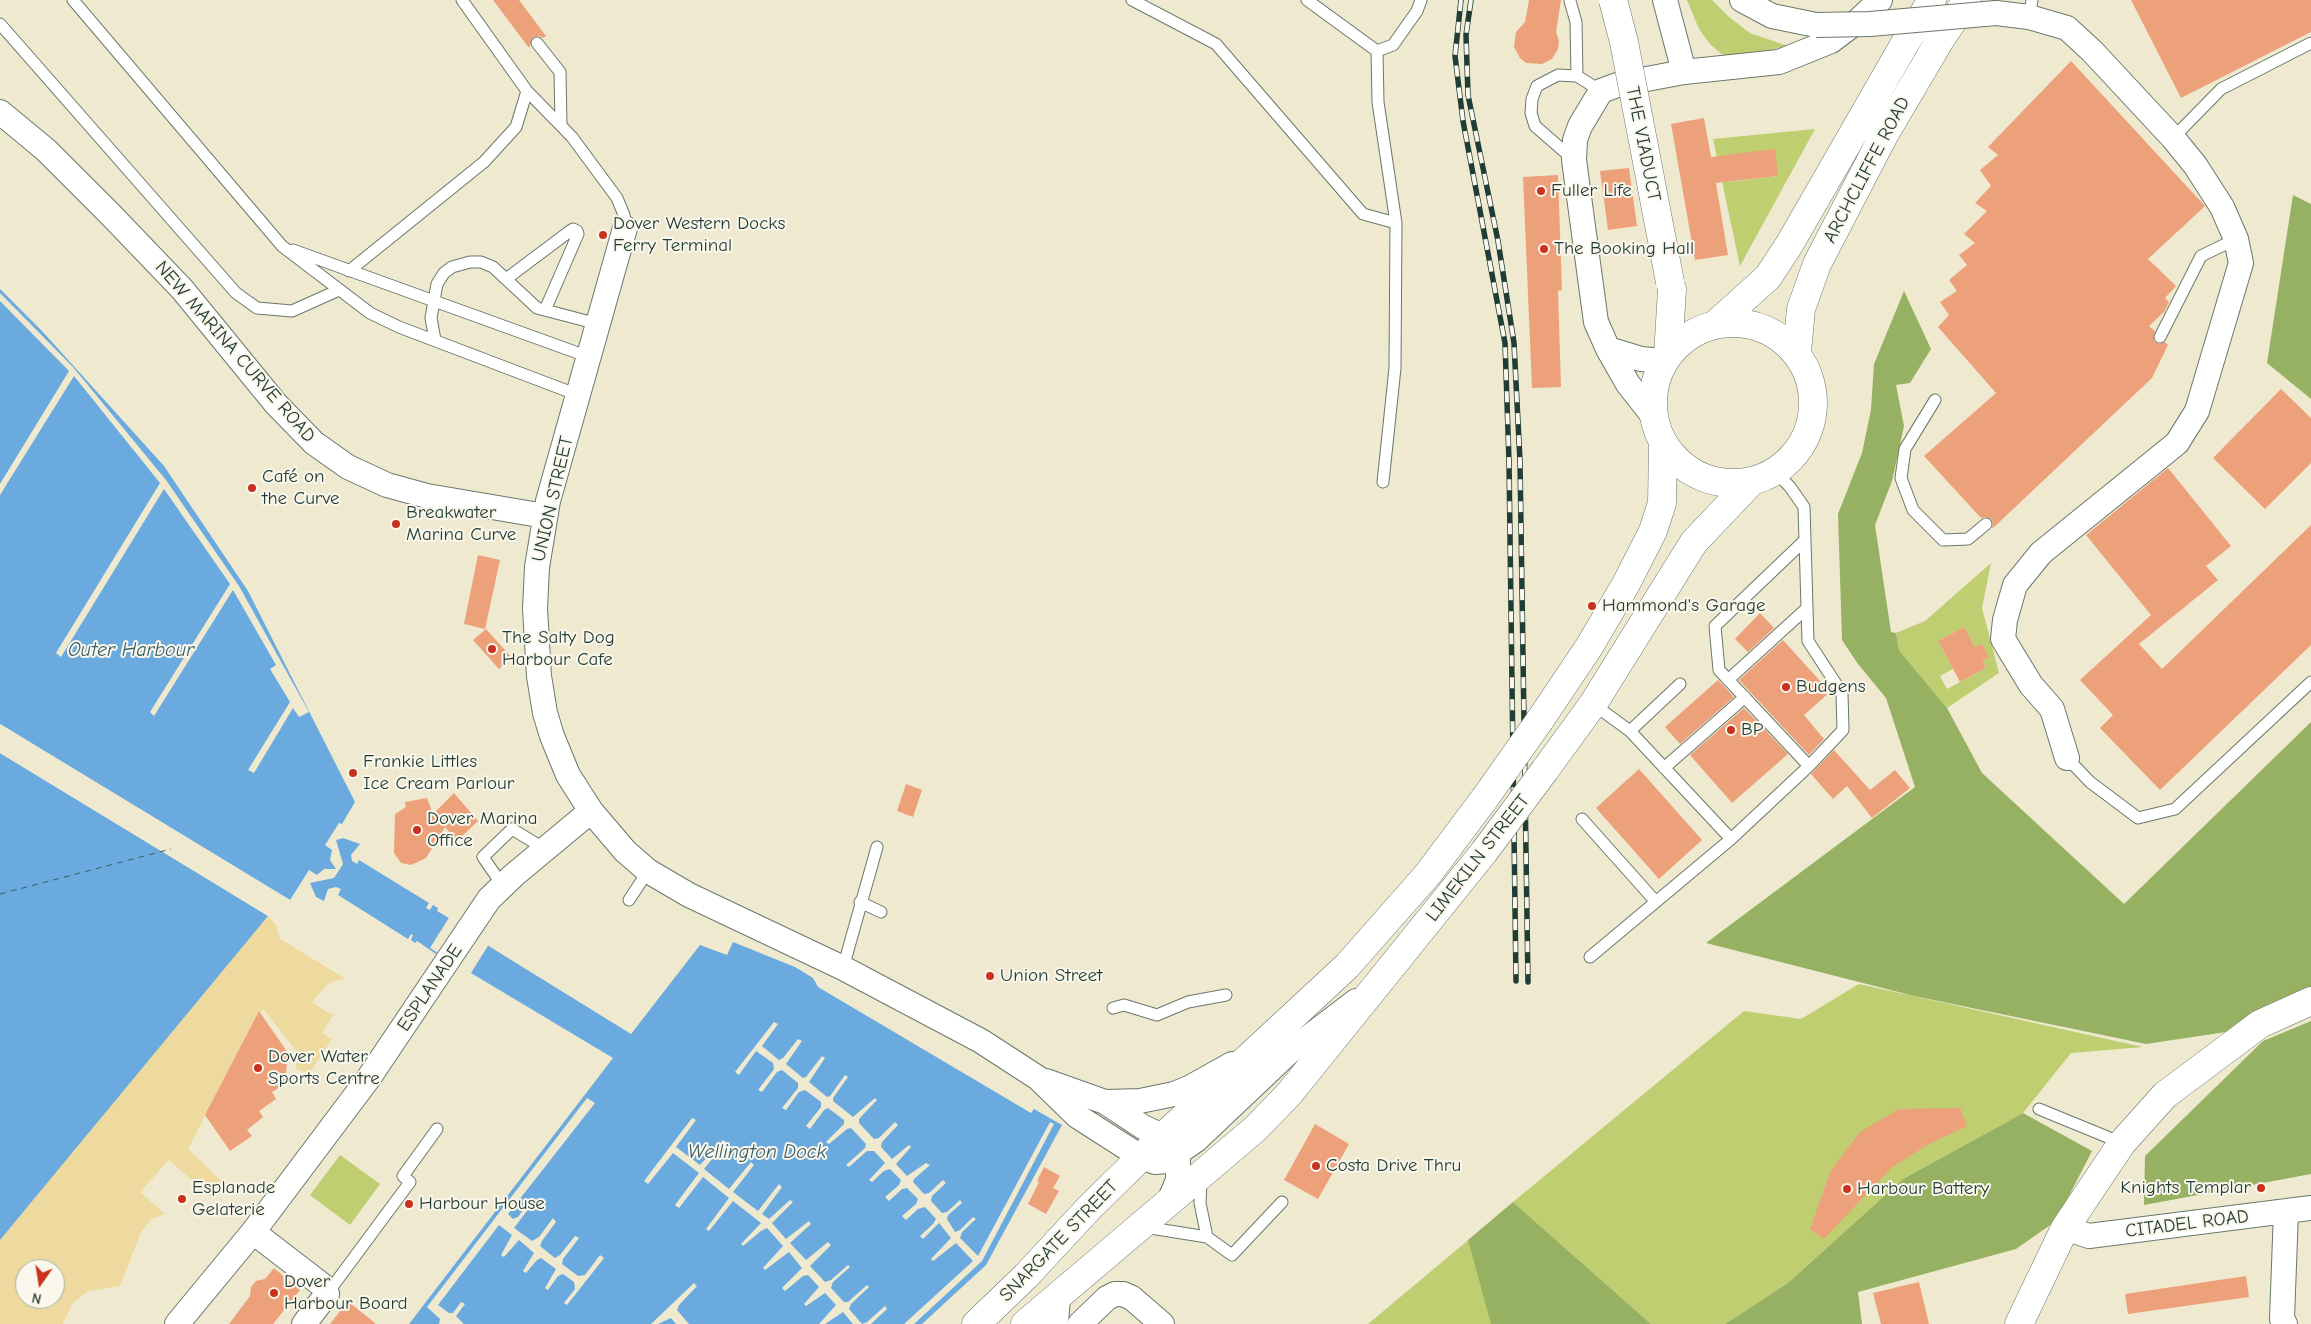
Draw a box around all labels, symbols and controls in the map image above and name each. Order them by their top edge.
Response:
street label: THE VIADUCT [1621,85,1665,203]
street label: ARCHCLIFFE ROAD [1819,93,1915,247]
place label: Fuller Life [1551,180,1632,202]
marker: Fuller Life [1535,185,1547,197]
place label: Dover Western Docks Ferry Terminal [613,213,785,257]
marker: Dover Western Docks Ferry Terminal [597,229,609,241]
place label: The Booking Hall [1554,238,1694,260]
marker: The Booking Hall [1538,243,1550,255]
street label: NEW MARINA CURVE ROAD [150,257,320,447]
street label: UNION STREET [527,434,579,564]
place label: Café on the Curve [262,466,339,510]
marker: Café on the Curve [246,482,258,494]
place label: Breakwater Marina Curve [406,502,516,546]
marker: Breakwater Marina Curve [390,518,402,530]
place label: Hammond's Garage [1602,595,1766,617]
marker: Hammond's Garage [1586,600,1598,612]
place label: The Salty Dog Harbour Cafe [502,627,615,671]
water label: Outer Harbour [68,638,194,662]
marker: The Salty Dog Harbour Cafe [486,643,498,655]
place label: Budgens [1796,676,1866,698]
marker: Budgens [1780,681,1792,693]
place label: BP [1741,719,1763,741]
marker: BP [1725,724,1737,736]
place label: Frankie Littles Ice Cream Parlour [363,751,514,795]
marker: Frankie Littles Ice Cream Parlour [347,767,359,779]
street label: LIMEKILN STREET [1421,790,1535,926]
place label: Dover Marina Office [427,808,538,852]
marker: Dover Marina Office [411,824,423,836]
street label: ESPLANADE [393,940,467,1036]
place label: Union Street [1000,965,1102,987]
marker: Union Street [984,970,996,982]
place label: Dover Water Sports Centre [268,1046,380,1090]
marker: Dover Water Sports Centre [252,1062,264,1074]
water label: Wellington Dock [688,1140,826,1164]
place label: Costa Drive Thru [1326,1155,1461,1177]
marker: Costa Drive Thru [1310,1160,1322,1172]
street label: SNARGATE STREET [995,1175,1123,1307]
place label: Esplanade Gelaterie [192,1177,275,1221]
place label: Knights Templar [2120,1177,2251,1199]
place label: Harbour Battery [1857,1178,1989,1200]
marker: Knights Templar [2255,1182,2267,1194]
marker: Harbour Battery [1841,1183,1853,1195]
marker: Esplanade Gelaterie [176,1193,188,1205]
place label: Harbour House [419,1193,545,1215]
marker: Harbour House [403,1198,415,1210]
street label: CITADEL ROAD [2124,1205,2250,1243]
north arrow [15,1259,65,1309]
place label: Dover Harbour Board [284,1271,408,1315]
marker: Dover Harbour Board [268,1287,280,1299]
text: N [30,1289,43,1307]

